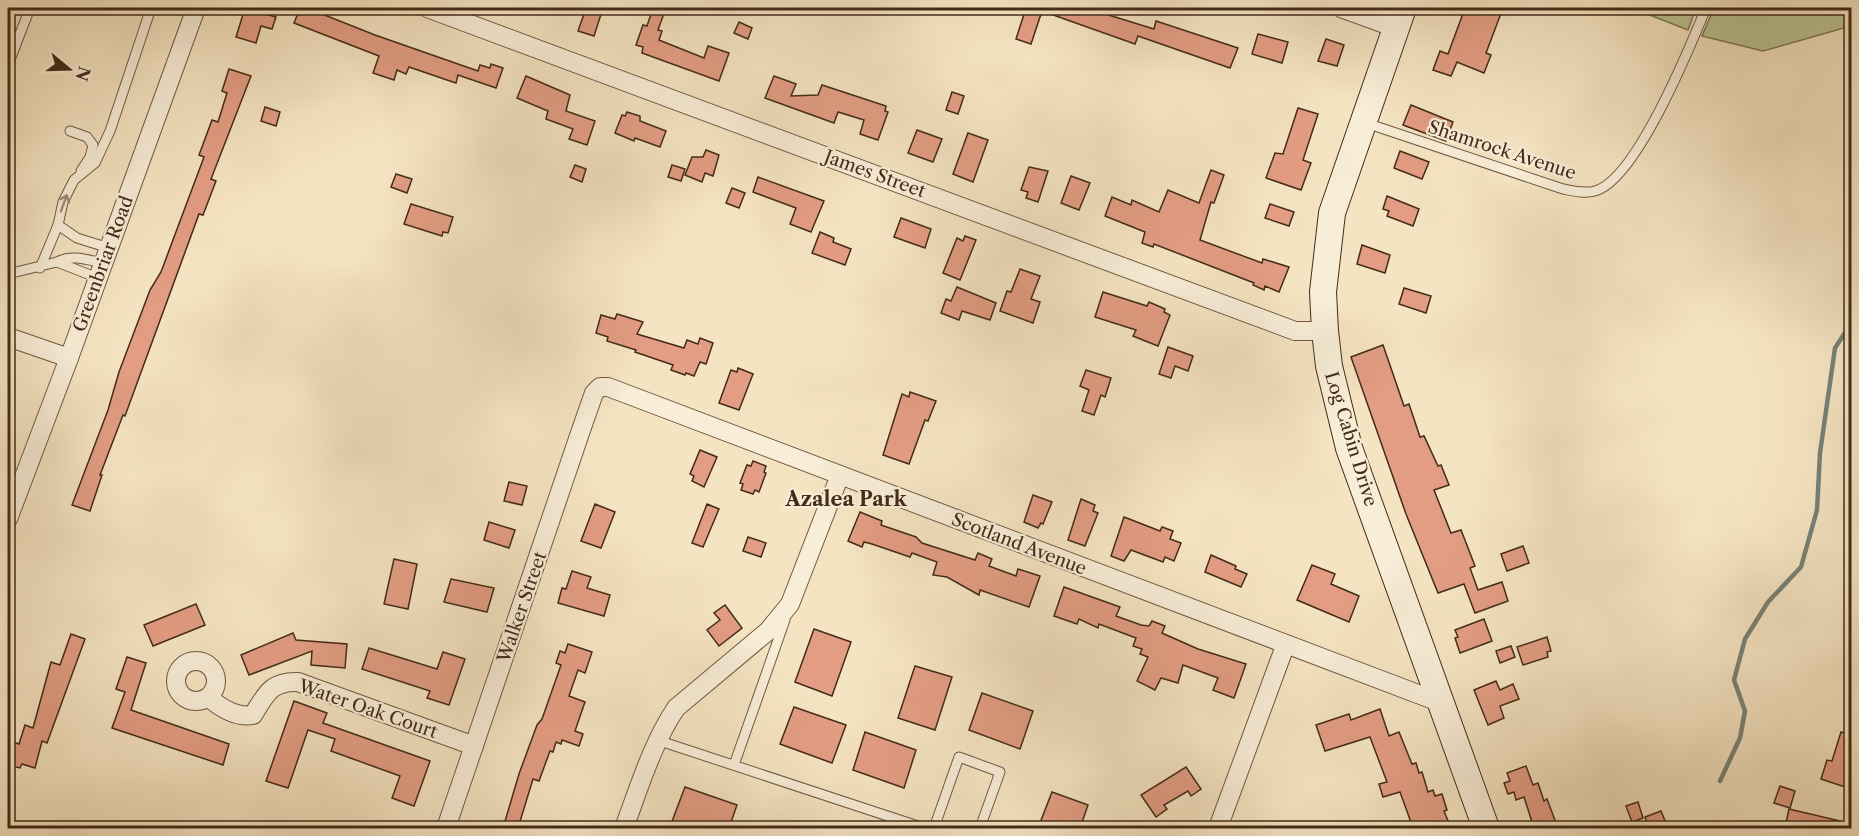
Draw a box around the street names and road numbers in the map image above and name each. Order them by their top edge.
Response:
street label: Shamrock Avenue [1425,116,1579,184]
street label: James Street [819,144,929,203]
street label: Greenbriar Road [68,193,138,335]
street label: Log Cabin Drive [1320,369,1382,509]
street label: Scotland Avenue [948,508,1090,580]
street label: Walker Street [492,548,551,666]
street label: Water Oak Court [295,675,441,743]

